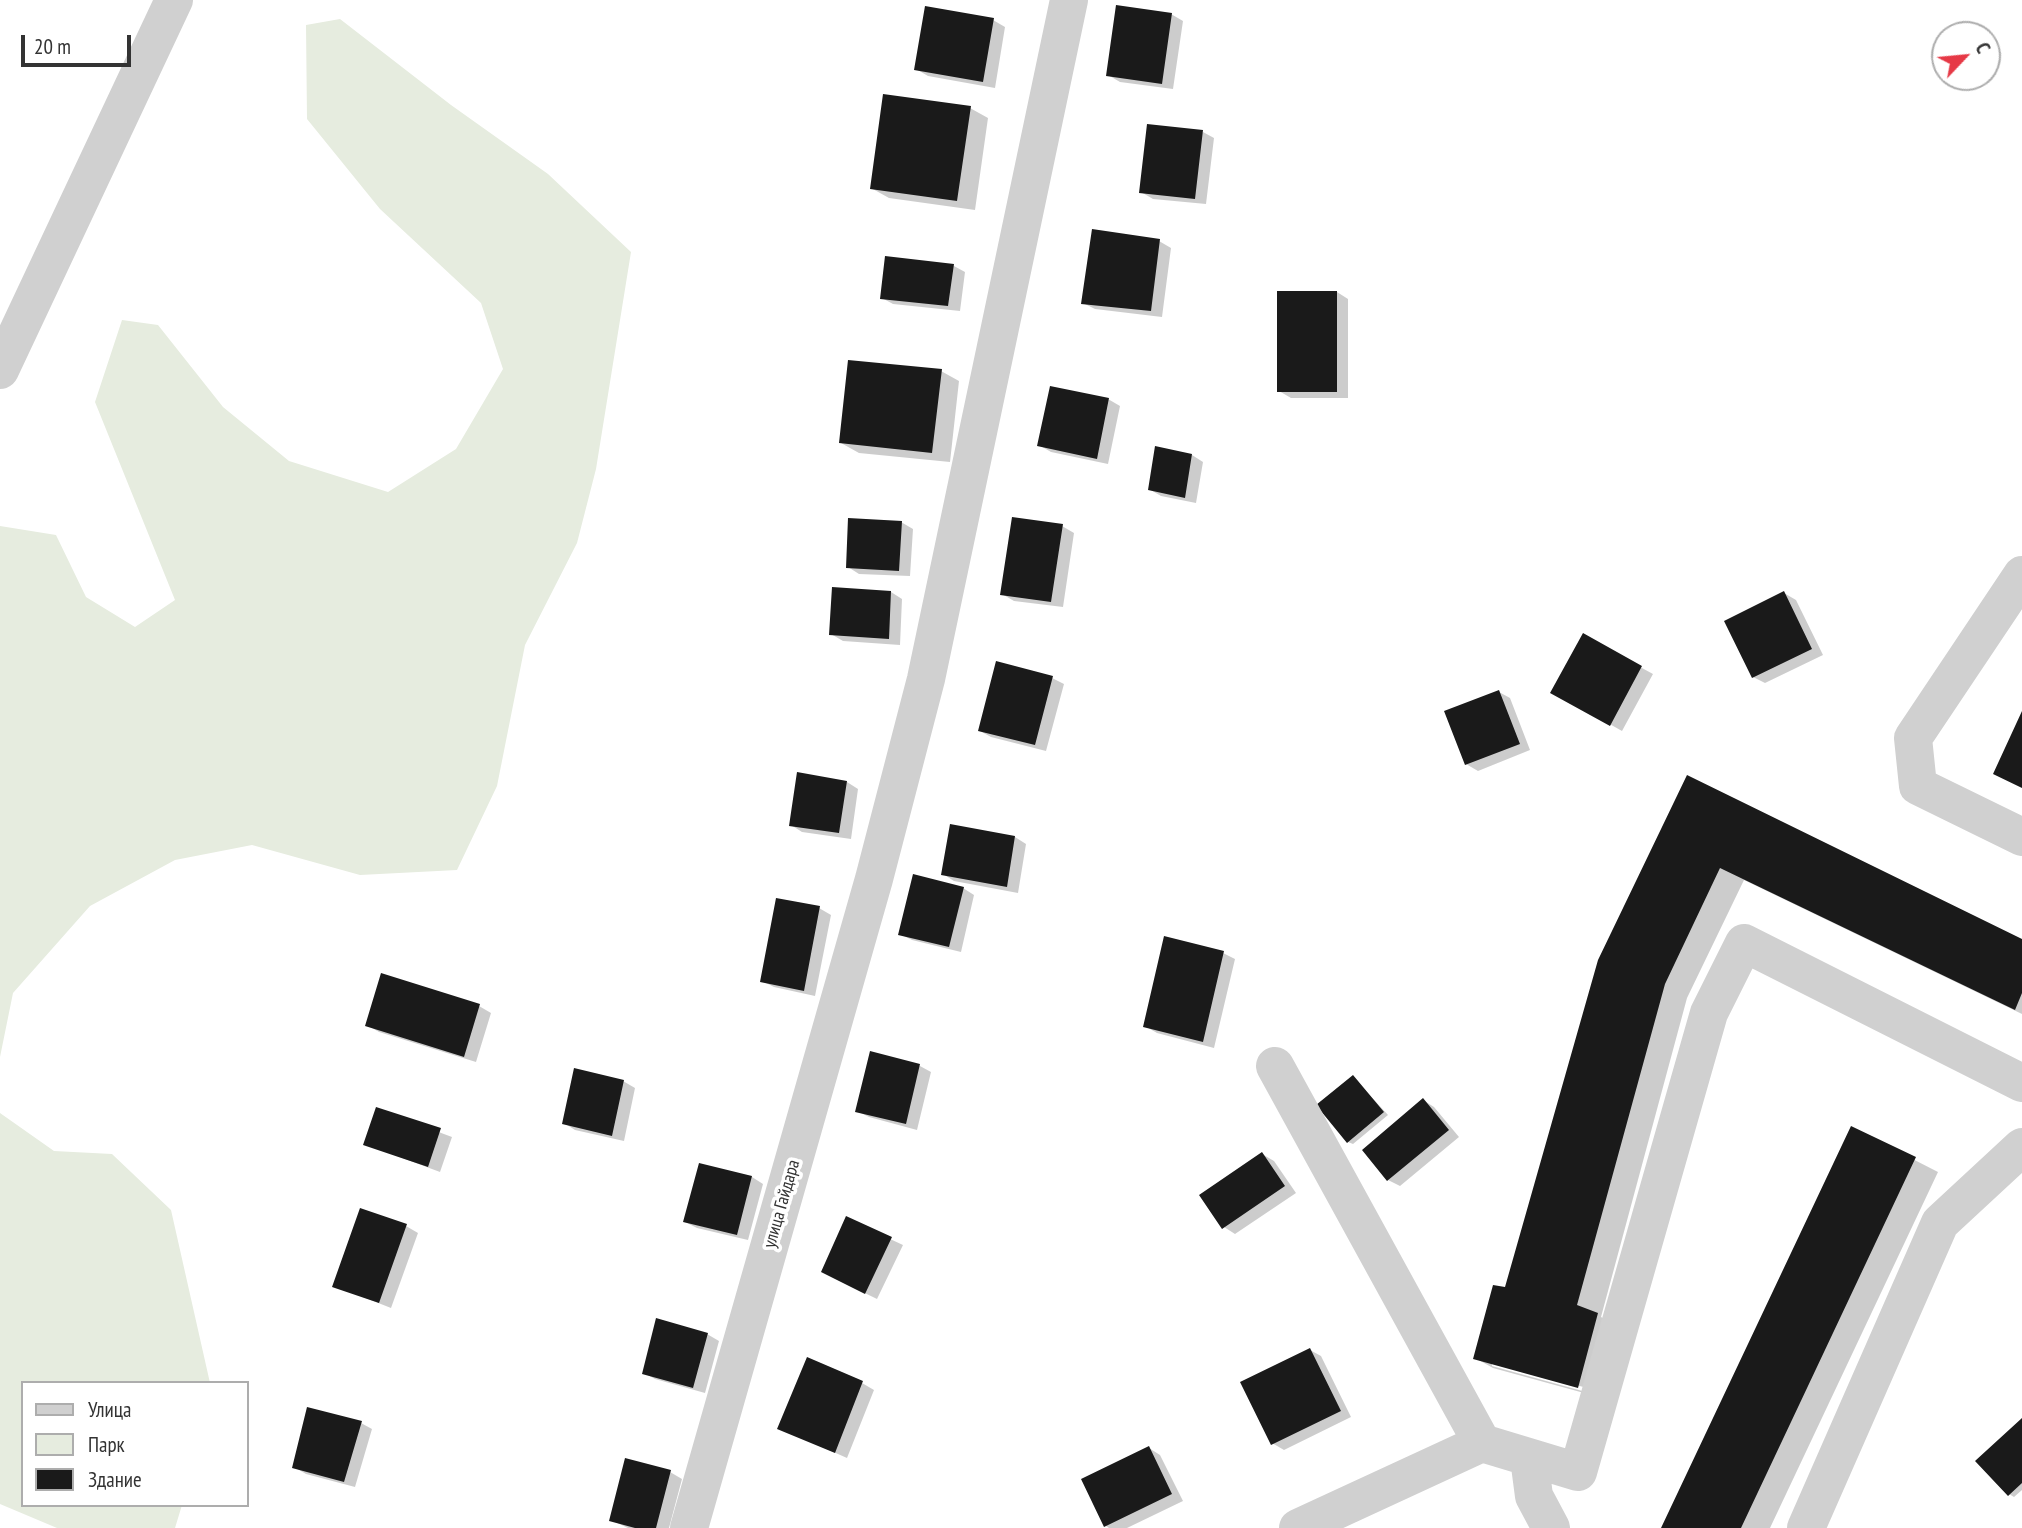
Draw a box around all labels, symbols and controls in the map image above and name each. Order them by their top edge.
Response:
scale bar [24,21,135,65]
north arrow [1931,21,2001,91]
text: 20 m [34,33,71,60]
text: С [1970,39,1996,57]
street label: улица Гайдара [759,1157,805,1251]
legend [21,1381,248,1507]
text: Улица [88,1396,131,1423]
text: Парк [88,1431,125,1458]
text: Здание [88,1466,142,1493]

